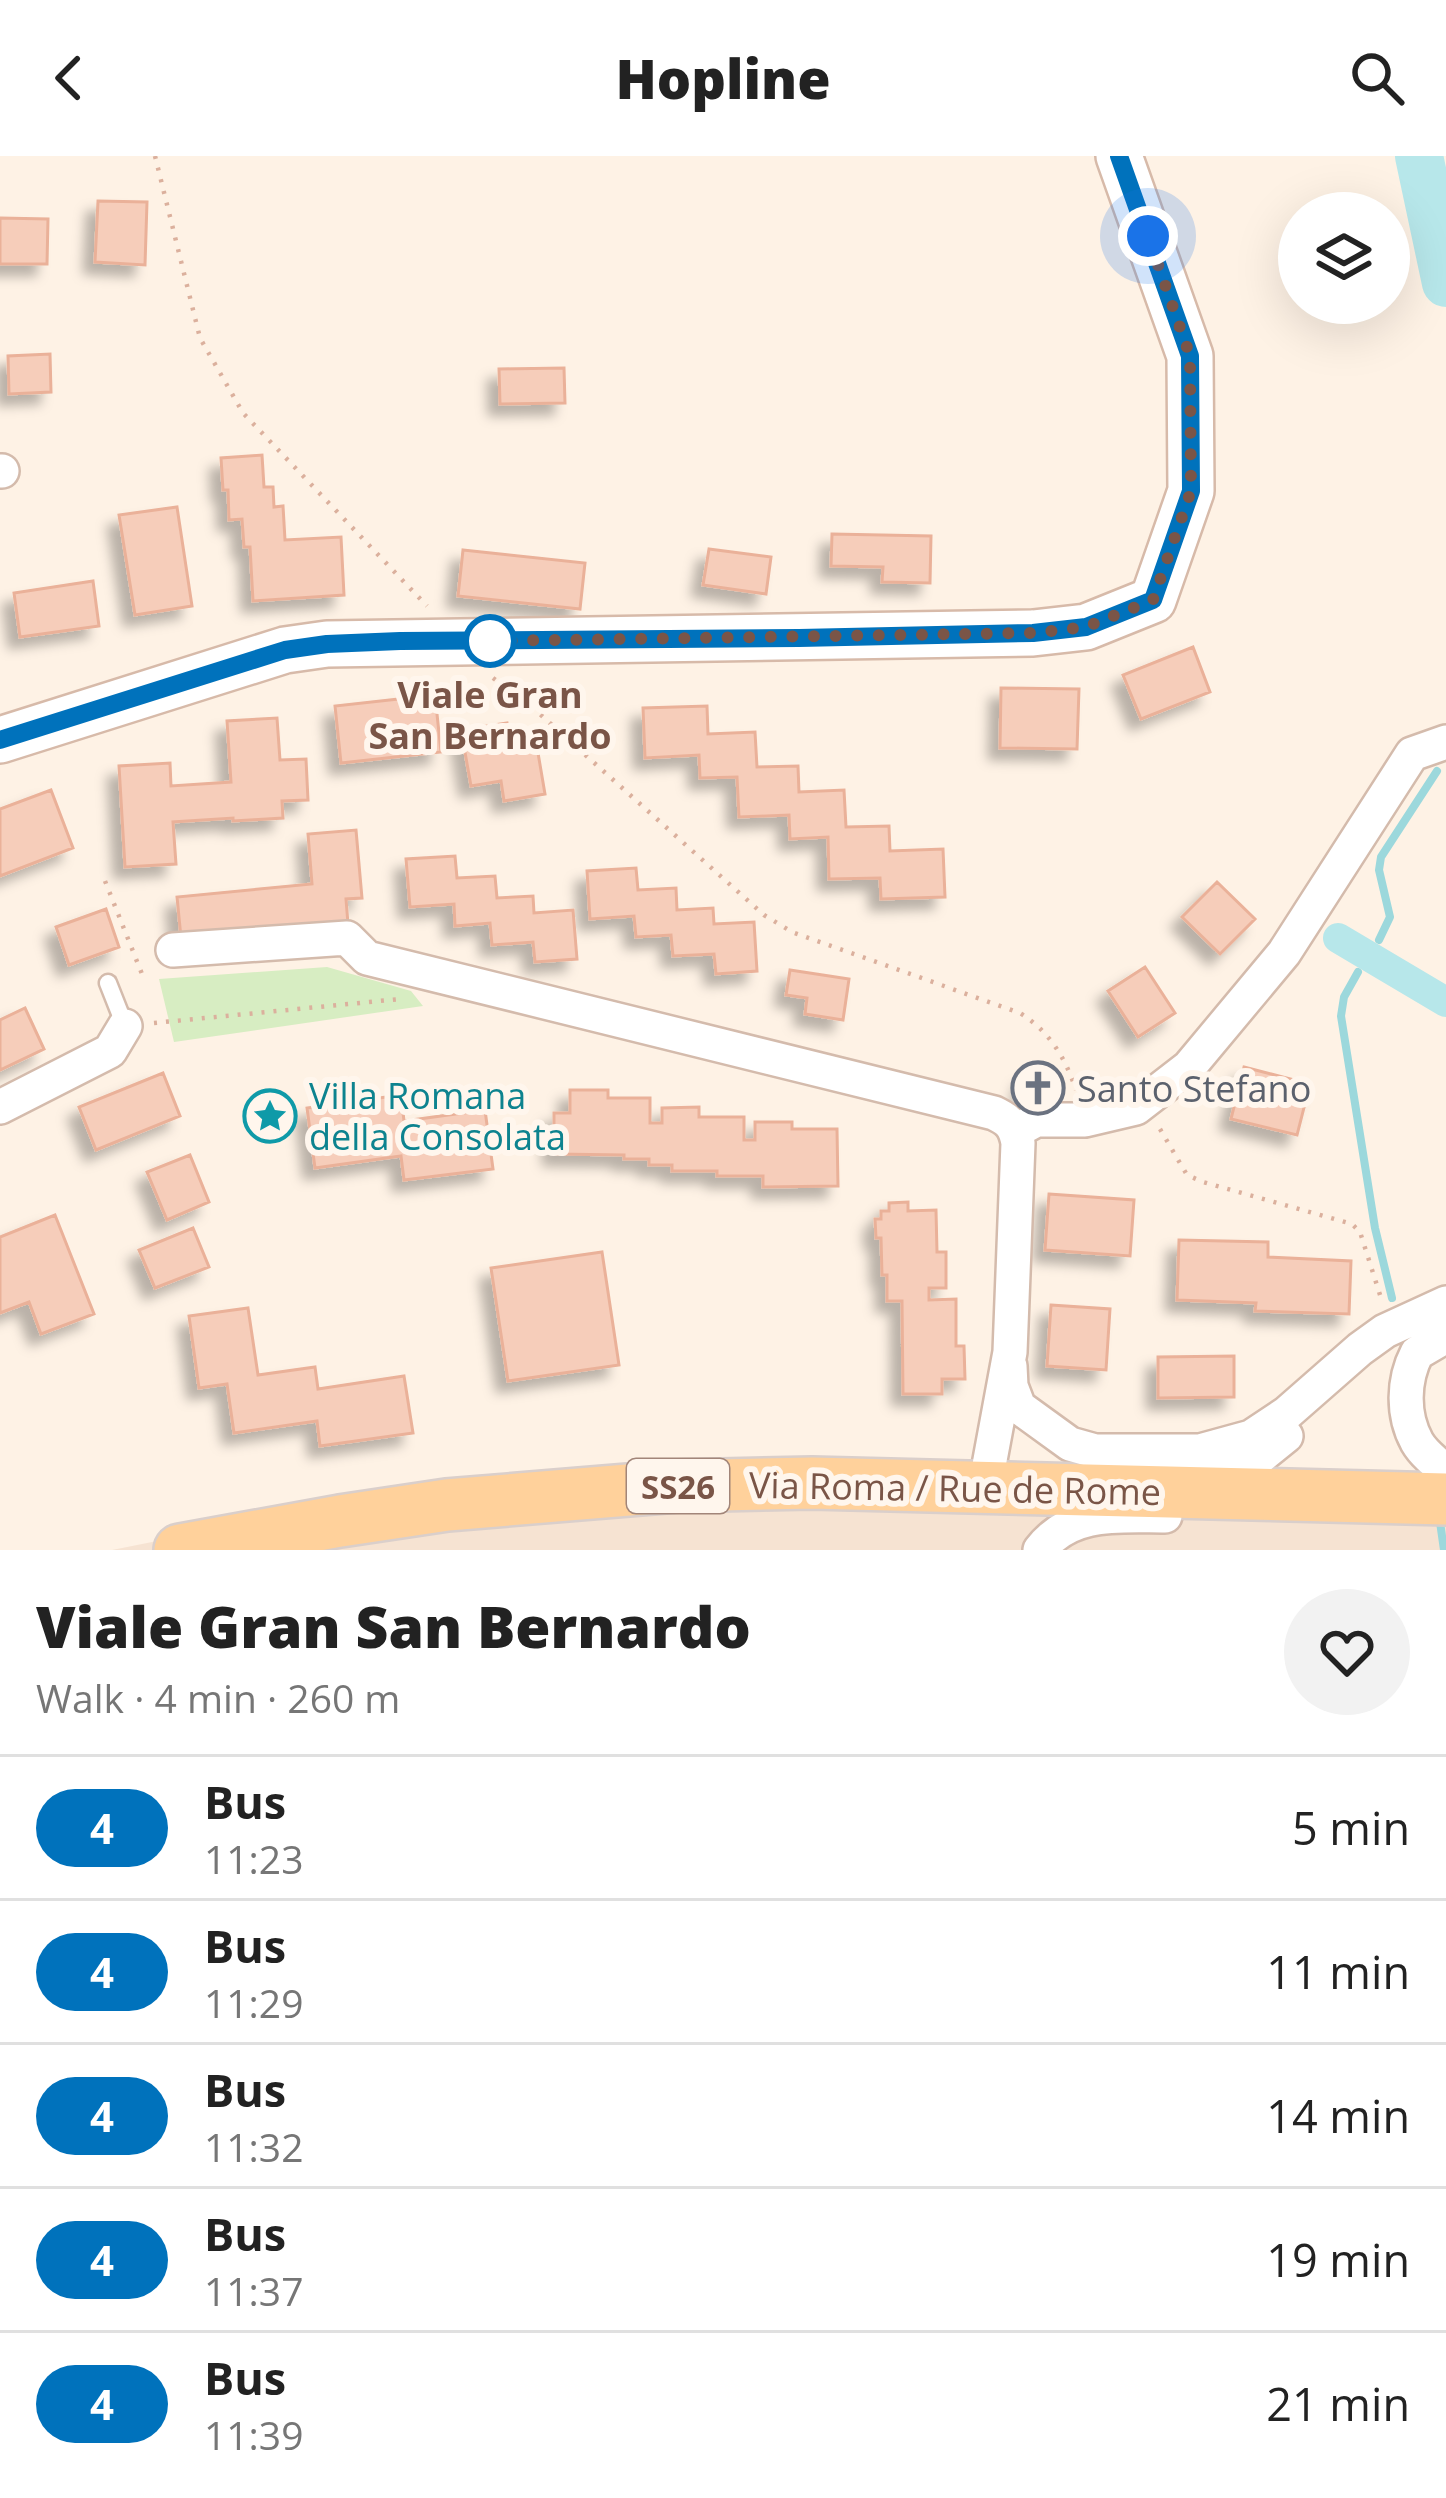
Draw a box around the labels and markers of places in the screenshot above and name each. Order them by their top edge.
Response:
marker: Viale Gran San Bernardo [465,616,515,666]
place label: Viale Gran San Bernardo [368,670,612,760]
church icon: Santo Stefano [1010,1060,1066,1116]
place label: Santo Stefano [1077,1064,1311,1113]
place label: Villa Romana della Consolata [309,1071,566,1161]
place icon: Villa Romana della Consolata [242,1088,298,1144]

